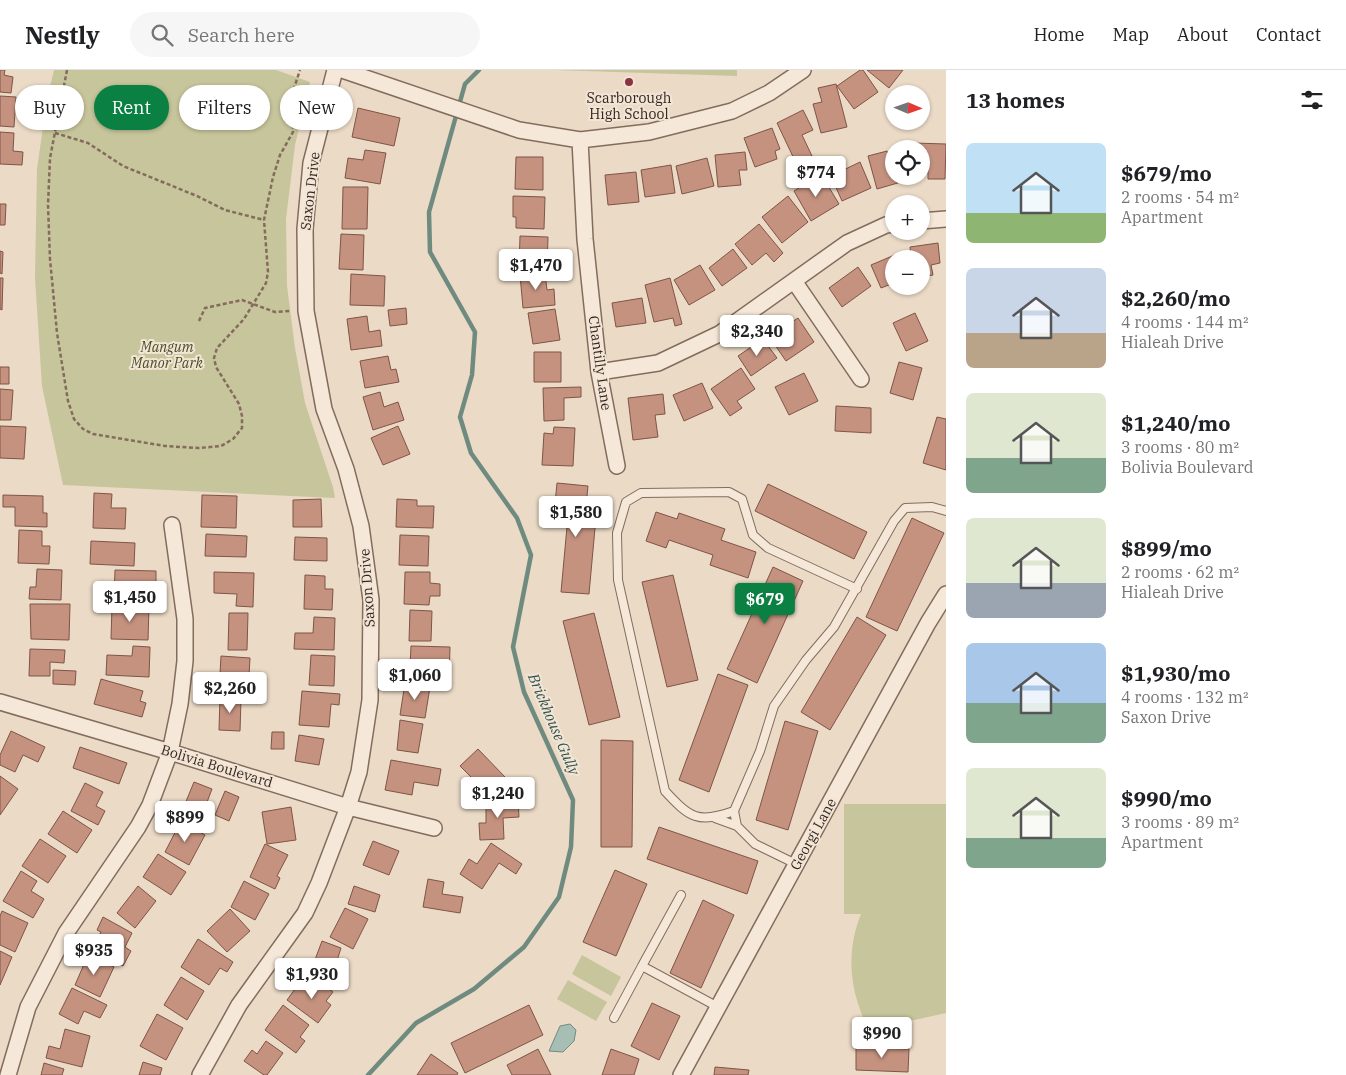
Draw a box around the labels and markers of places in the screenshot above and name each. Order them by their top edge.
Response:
marker: Scarborough High School [623,76,635,88]
place label: Scarborough High School [587,89,672,123]
pin: $774 [786,156,846,198]
pin: $1,470 [495,248,577,291]
pin: $2,340 [716,314,798,357]
pin: $1,580 [535,496,617,538]
pin: $1,450 [89,580,171,623]
pin: $679 [735,582,795,625]
pin: $1,060 [374,658,456,701]
pin: $2,260 [189,672,271,714]
pin: $1,240 [457,776,539,819]
pin: $899 [155,800,215,843]
pin: $935 [64,934,124,976]
pin: $1,930 [271,958,353,1000]
pin: $990 [852,1016,912,1059]

